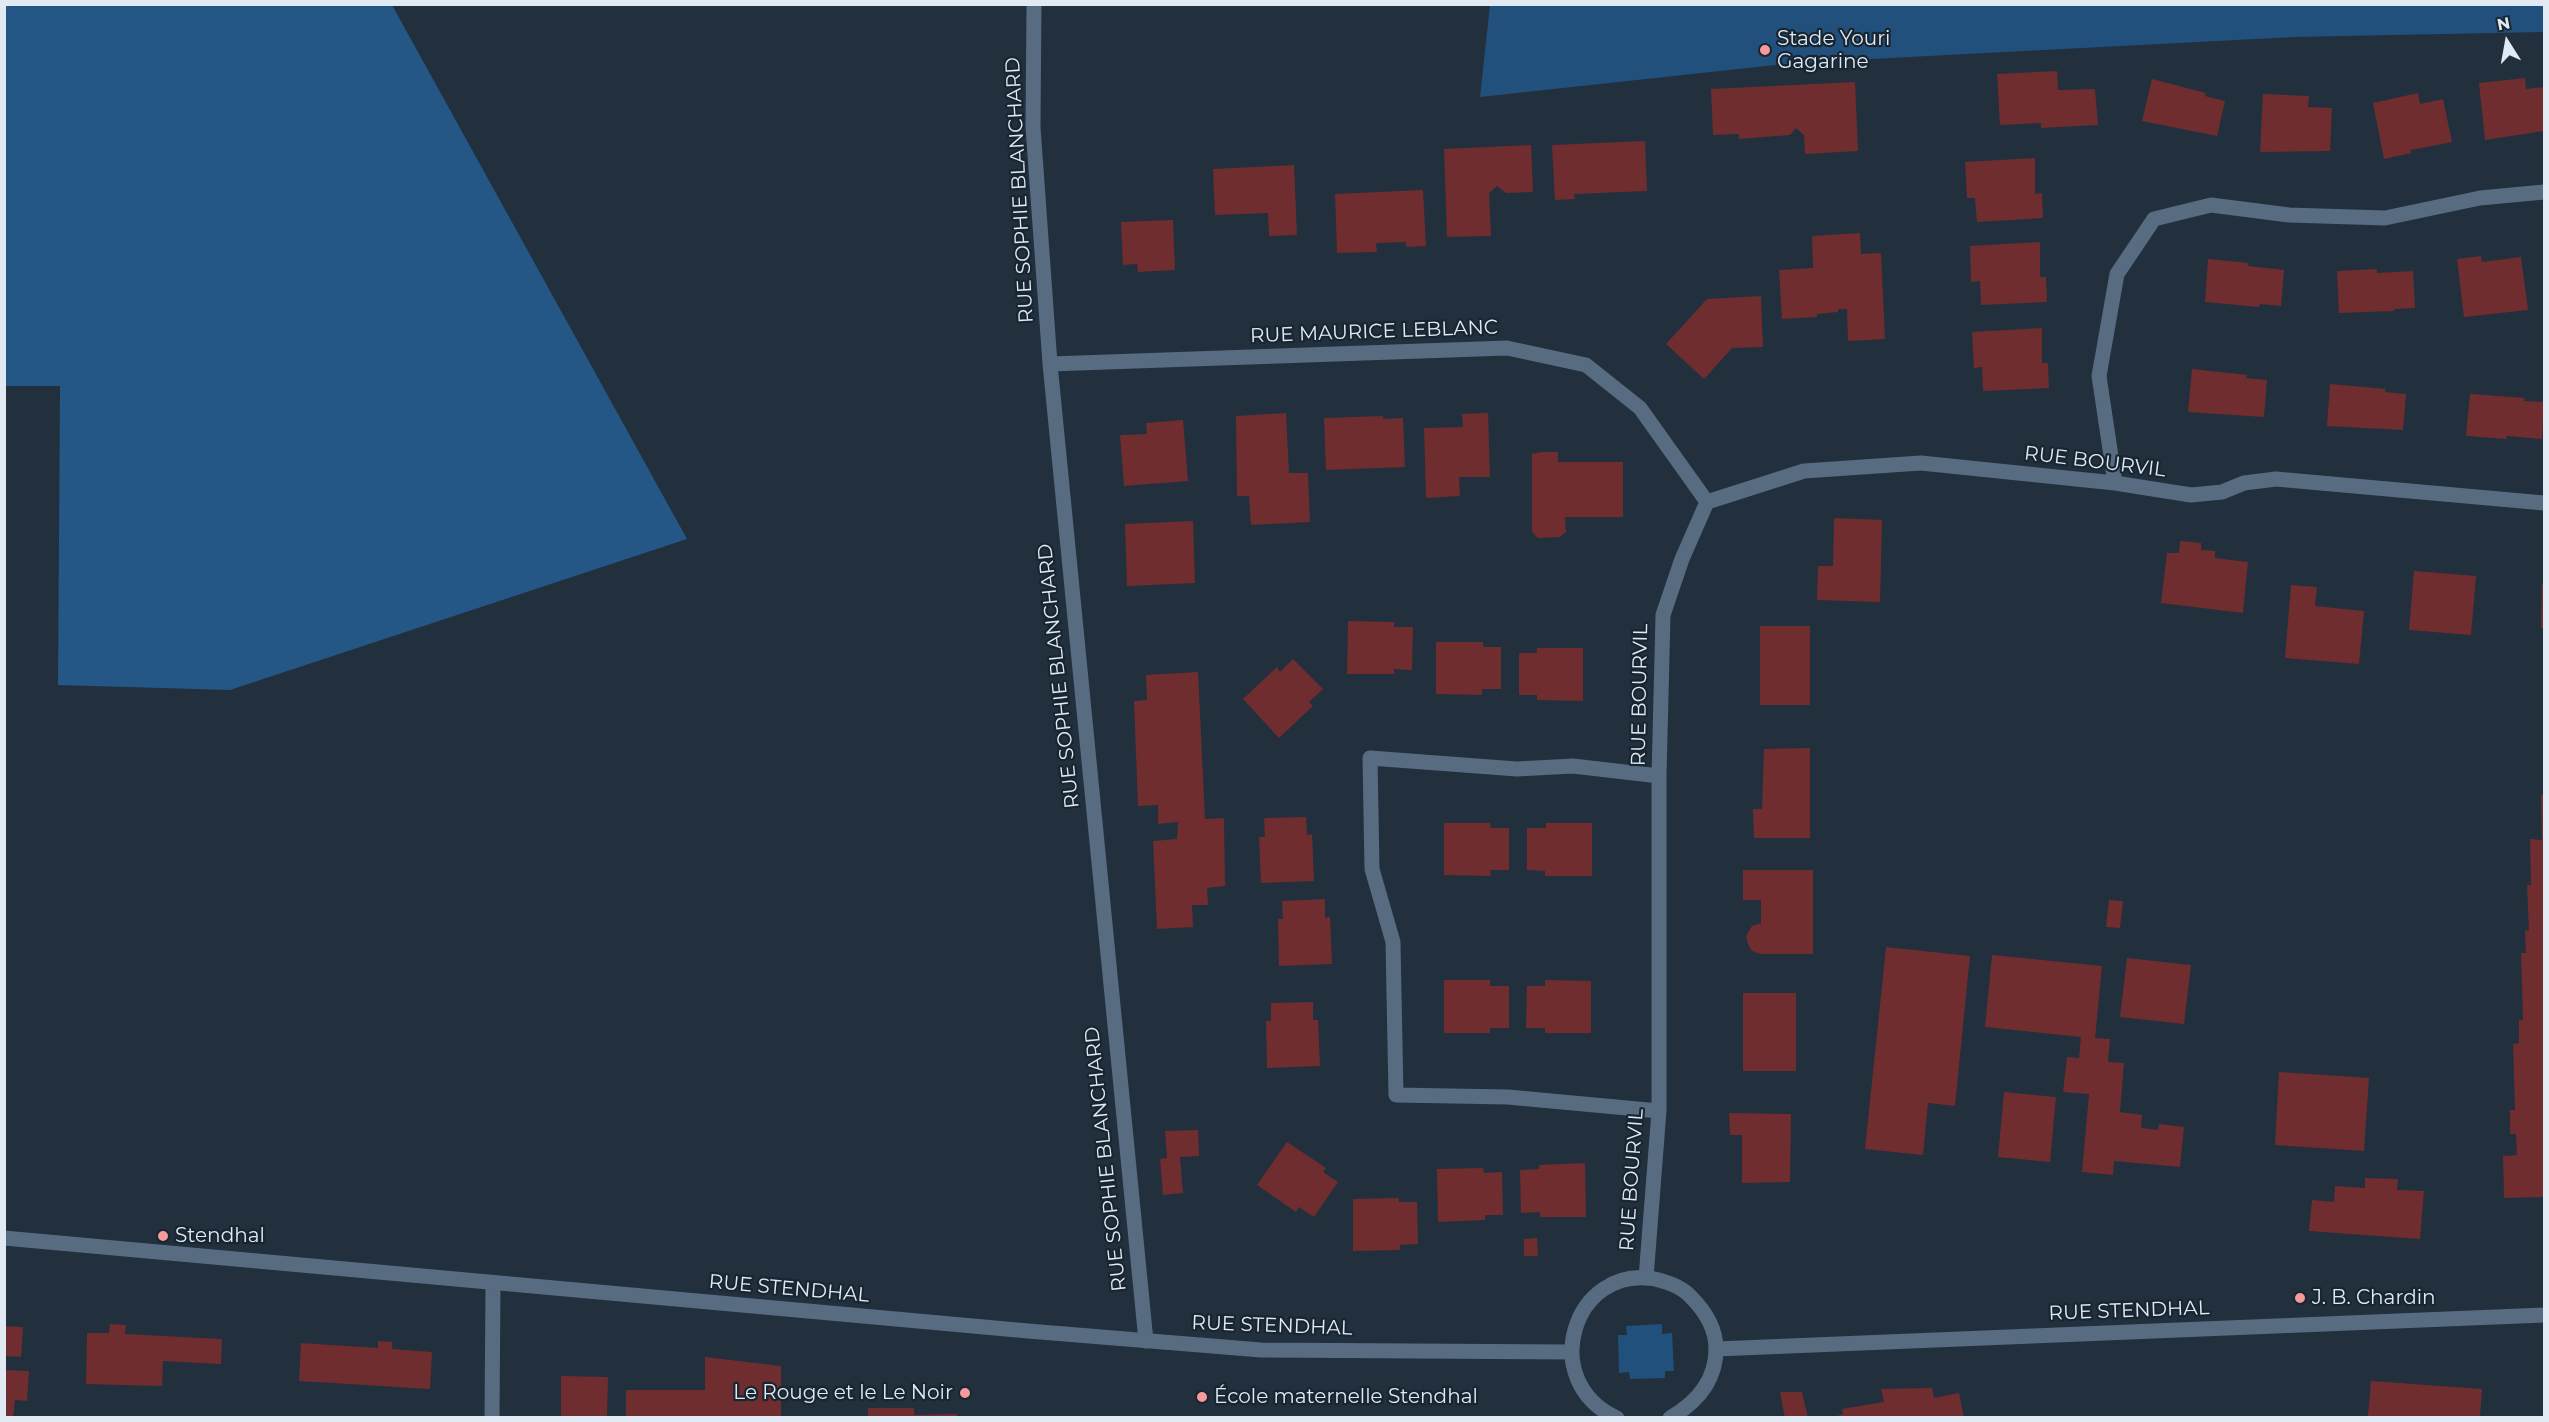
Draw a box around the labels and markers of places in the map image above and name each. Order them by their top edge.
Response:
place label: Stade Youri Gagarine [1777,27,1890,74]
marker: Stade Youri Gagarine [1758,43,1772,57]
place label: Stendhal [175,1224,265,1248]
marker: Stendhal [156,1229,170,1243]
place label: J. B. Chardin [2312,1286,2436,1310]
marker: J. B. Chardin [2293,1291,2307,1305]
place label: Le Rouge et le Le Noir [733,1381,953,1405]
place label: École maternelle Stendhal [1214,1385,1478,1409]
marker: Le Rouge et le Le Noir [958,1386,972,1400]
marker: École maternelle Stendhal [1195,1390,1209,1404]

